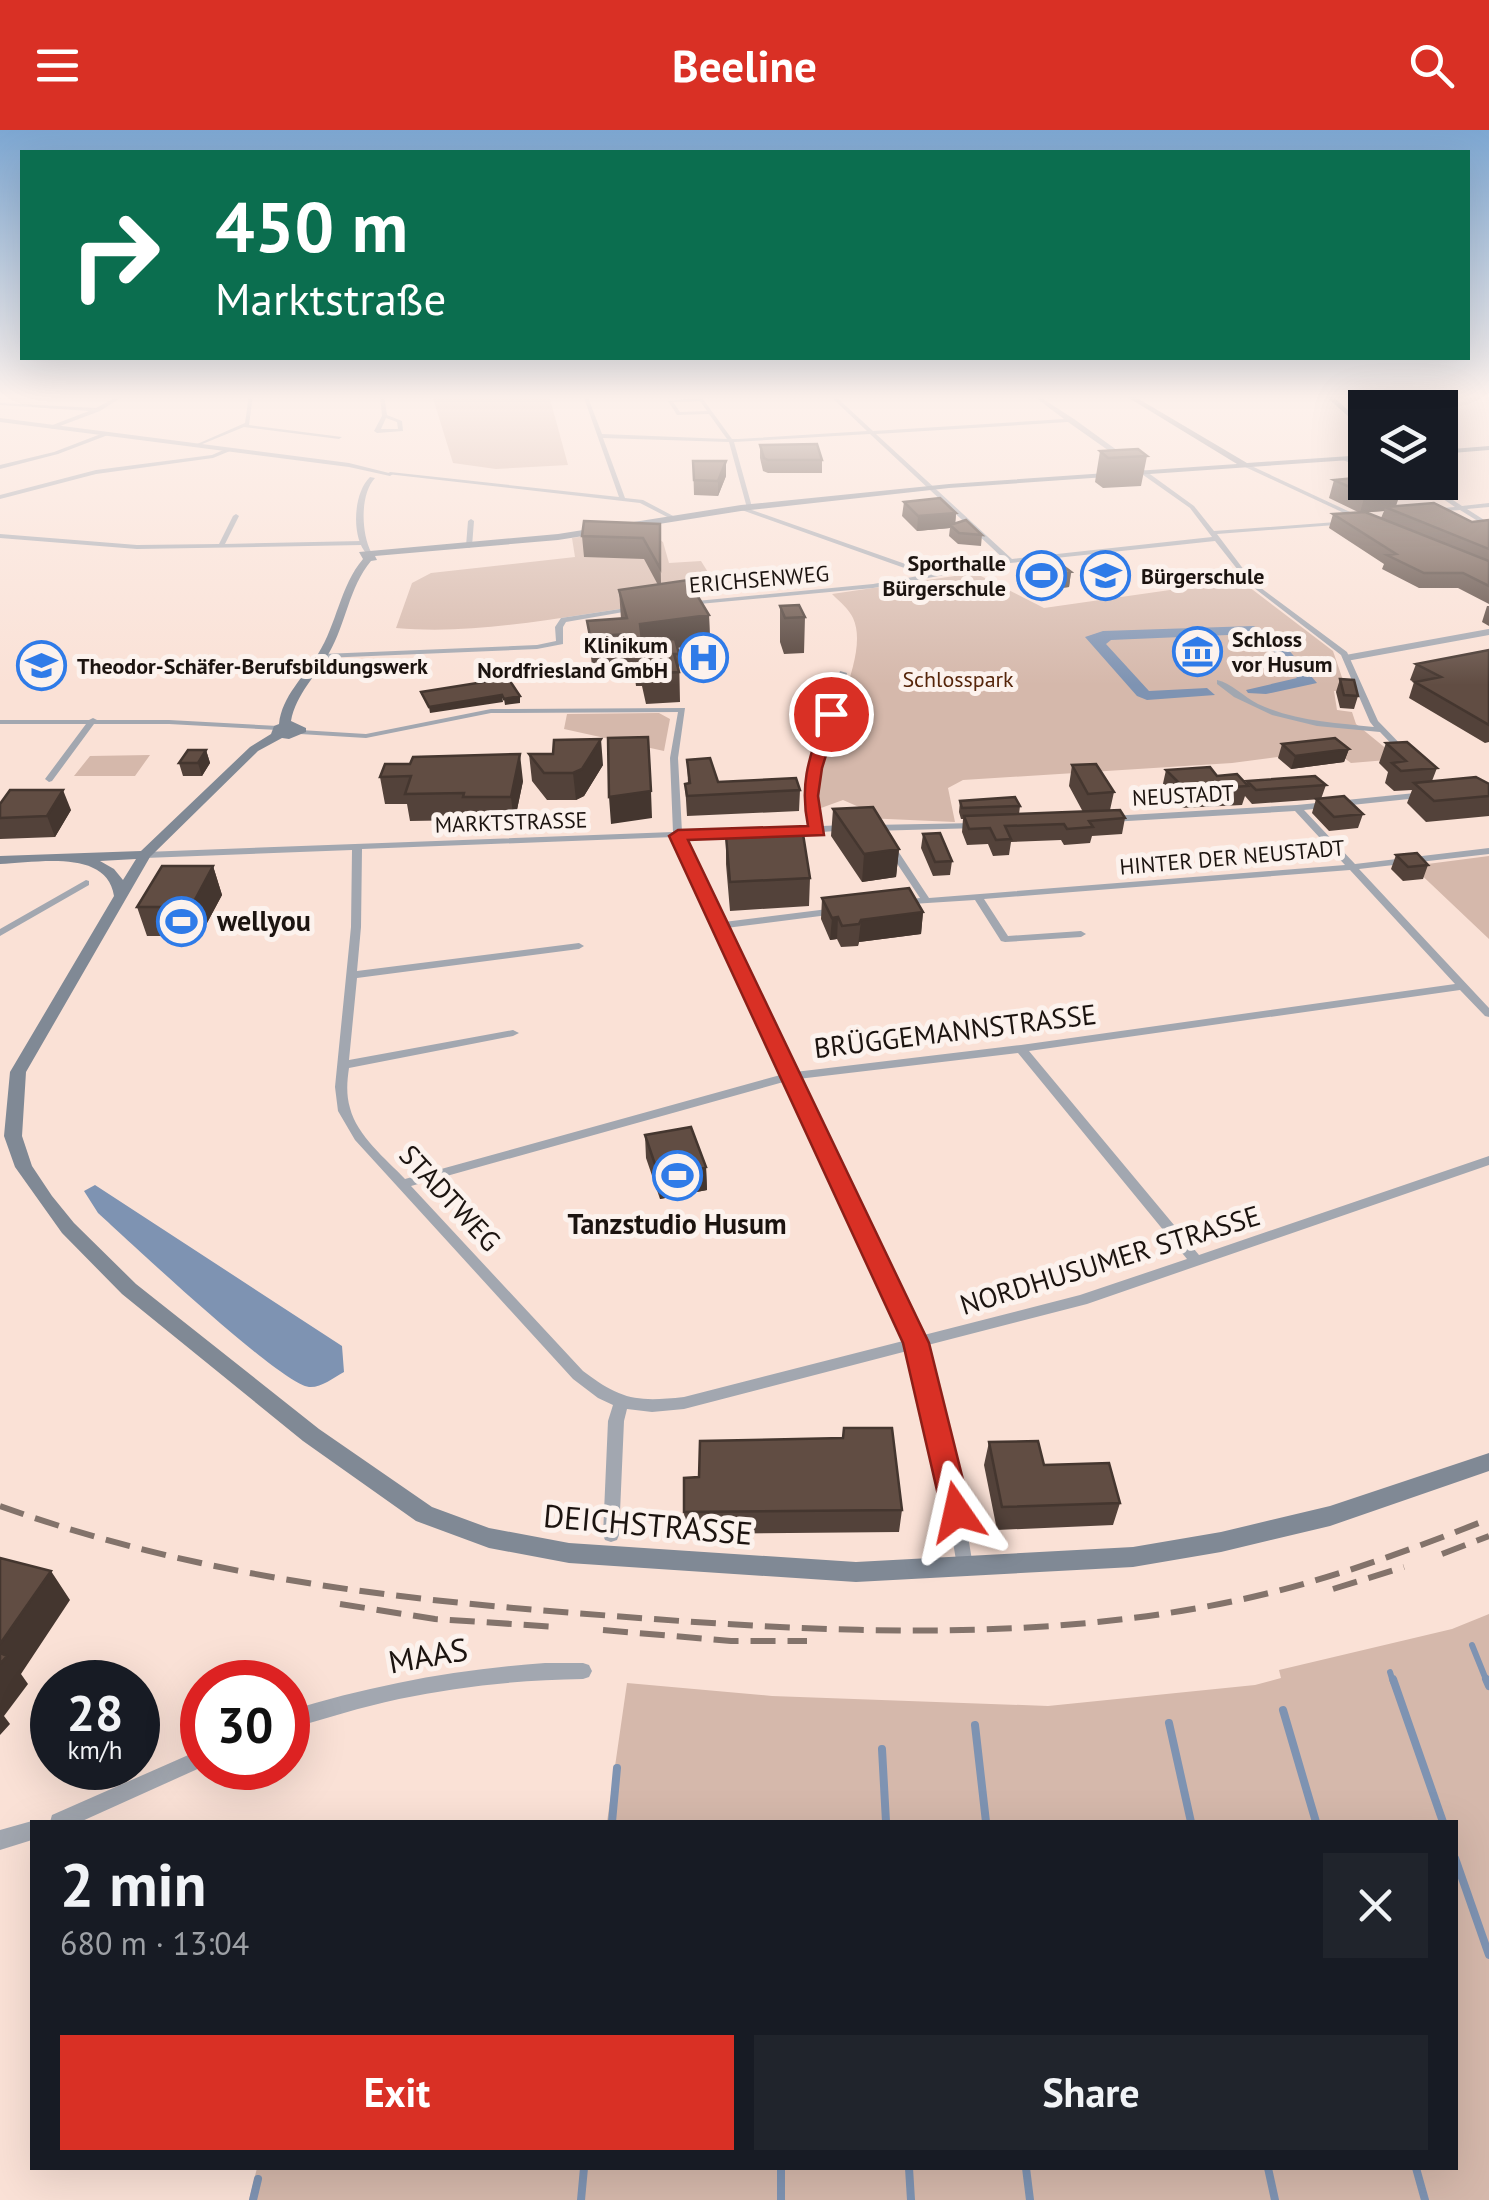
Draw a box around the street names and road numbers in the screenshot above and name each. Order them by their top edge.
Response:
street label: ERICHSENWEG [688,559,830,599]
street label: NEUSTADT [1131,778,1235,812]
street label: MARKTSTRASSE [434,805,588,839]
street label: HINTER DER NEUSTADT [1118,833,1346,881]
street label: BRÜGGEMANNSTRASSE [812,995,1098,1066]
street label: STADTWEG [392,1136,509,1259]
street label: NORDHUSUMER STRASSE [955,1196,1264,1323]
street label: DEICHSTRASSE [542,1494,755,1554]
street label: MAAS [385,1627,471,1683]

